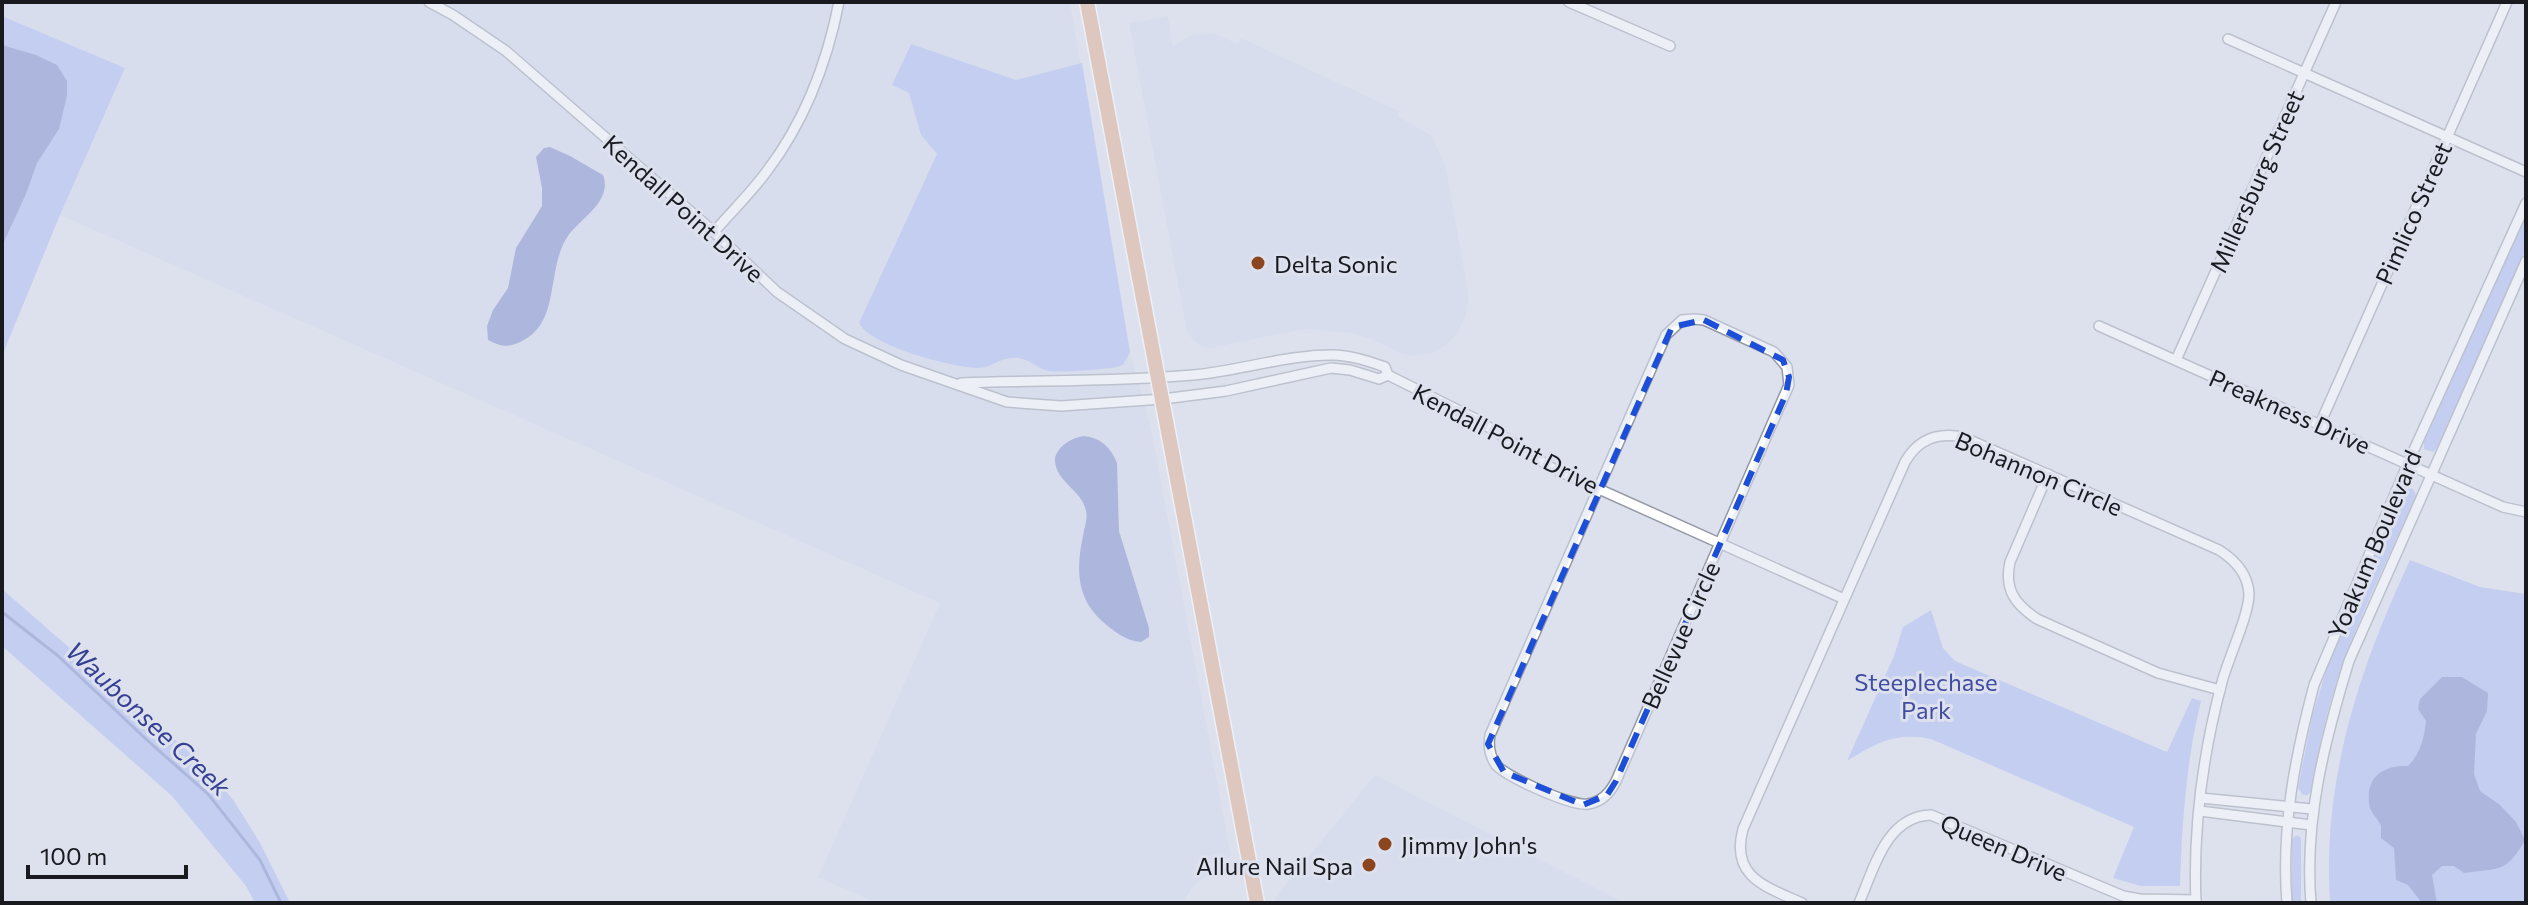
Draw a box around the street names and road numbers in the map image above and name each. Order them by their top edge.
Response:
street label: Millersburg Street [2203,85,2309,277]
street label: Kendall Point Drive [598,128,770,288]
street label: Pimlico Street [2369,137,2457,289]
street label: Preakness Drive [2205,363,2375,459]
street label: Kendall Point Drive [1408,377,1604,499]
street label: Bohannon Circle [1951,425,2127,521]
street label: Yoakum Boulevard [2321,446,2427,642]
street label: Bellevue Circle [1635,557,1725,713]
street label: Queen Drive [1936,807,2072,887]

